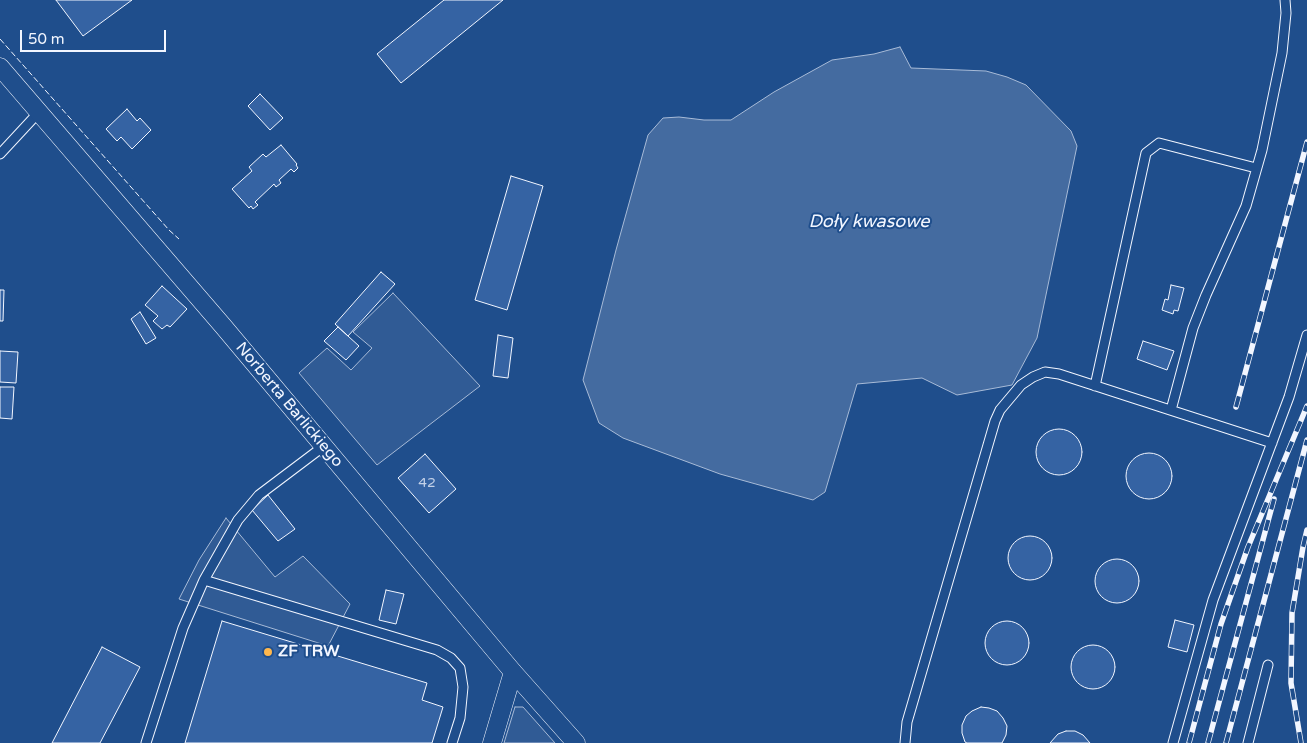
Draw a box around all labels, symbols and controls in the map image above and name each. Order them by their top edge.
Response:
scale bar [22,20,169,52]
text: 50 m [28,30,65,48]
water label: Doły kwasowe [809,211,929,233]
street label: Norberta Barlickiego [231,339,347,471]
house number: 42 [418,475,436,491]
place label: ZF TRW [278,642,339,662]
marker: ZF TRW [262,646,274,658]

